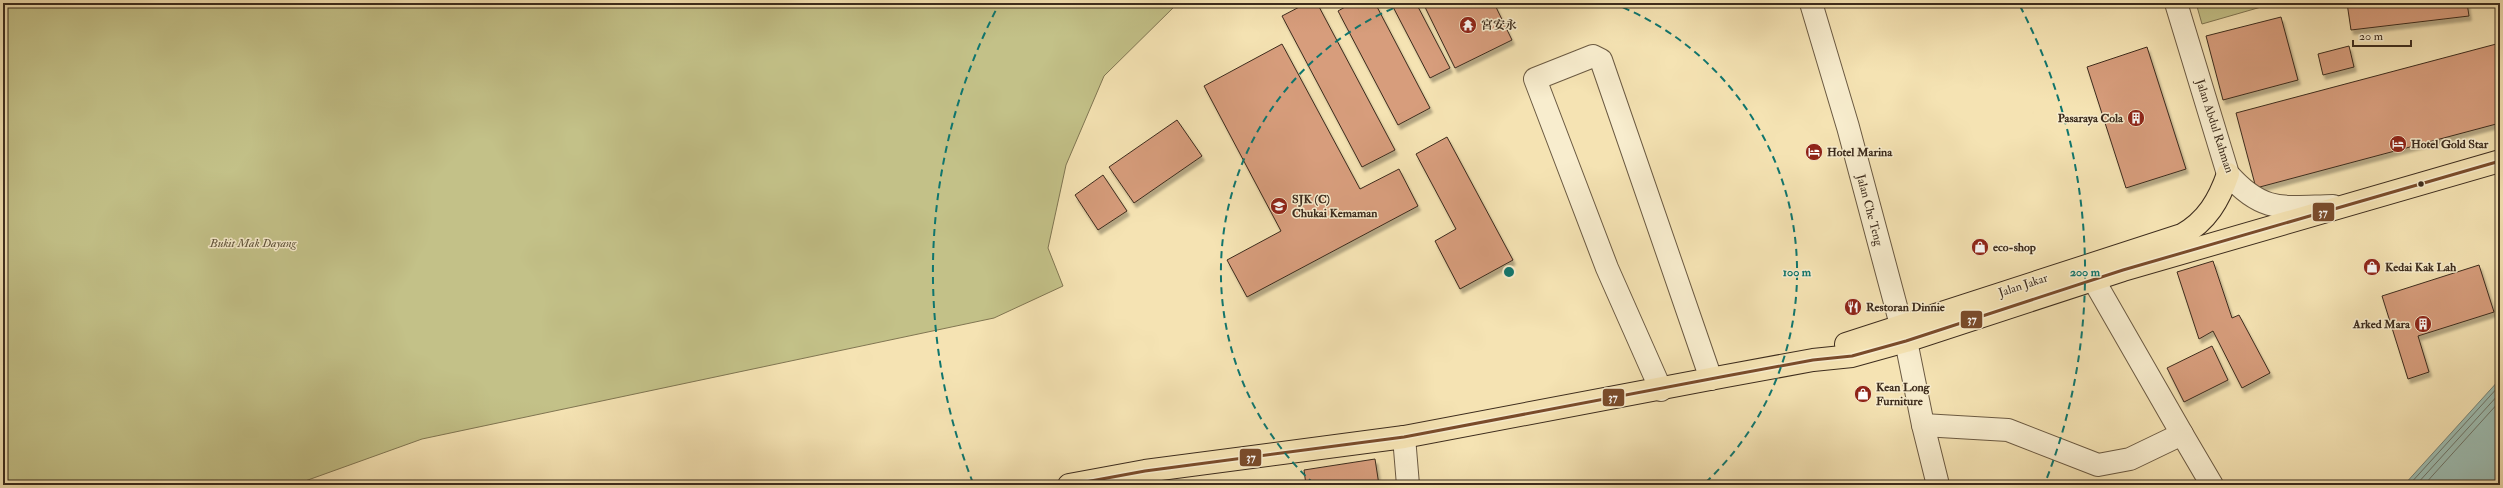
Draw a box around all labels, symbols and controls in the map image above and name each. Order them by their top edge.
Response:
temple icon: 宮安永 [1458,15,1478,35]
place label: 宮安永 [1481,18,1517,33]
scale bar [2353,22,2411,48]
text: 20 m [2359,29,2384,44]
street label: Jalan Abdul Rahman [2192,76,2237,175]
building icon: Pasaraya Cola [2126,108,2146,128]
place label: Pasaraya Cola [2058,111,2124,126]
hotel icon: Hotel Gold Star [2388,134,2408,154]
place label: Hotel Gold Star [2411,137,2489,152]
hotel icon: Hotel Marina [1804,142,1824,162]
place label: Hotel Marina [1827,145,1893,160]
street label: Jalan Che Teng [1853,172,1887,249]
unlabelled marker [2416,179,2426,189]
place label: SJK (C) Chukai Kemaman [1292,192,1378,221]
school or university icon: SJK (C) Chukai Kemaman [1269,196,1289,216]
line badge: 37 [2312,202,2335,222]
text: 37 [2318,206,2329,219]
park label: Bukit Mak Dayang [209,236,297,251]
shop icon: eco-shop [1970,237,1990,257]
place label: eco-shop [1993,240,2036,255]
shop icon: Kedai Kak Lah [2362,257,2382,277]
place label: Kedai Kak Lah [2385,260,2457,275]
centre of rings [1502,265,1516,279]
text: 100 m [1783,265,1812,280]
text: 200 m [2070,265,2101,280]
street label: Jalan Jakar [1996,270,2050,301]
restaurant icon: Restoran Dinnie [1843,297,1863,317]
place label: Restoran Dinnie [1866,300,1946,315]
line badge: 37 [1960,310,1983,329]
text: 37 [1967,313,1978,326]
building icon: Arked Mara [2413,314,2433,334]
place label: Arked Mara [2352,317,2411,332]
place label: Kean Long Furniture [1876,380,1931,409]
shop icon: Kean Long Furniture [1853,384,1873,404]
line badge: 37 [1602,388,1625,407]
text: 37 [1608,391,1619,404]
line badge: 37 [1239,448,1262,467]
text: 37 [1246,451,1257,464]

